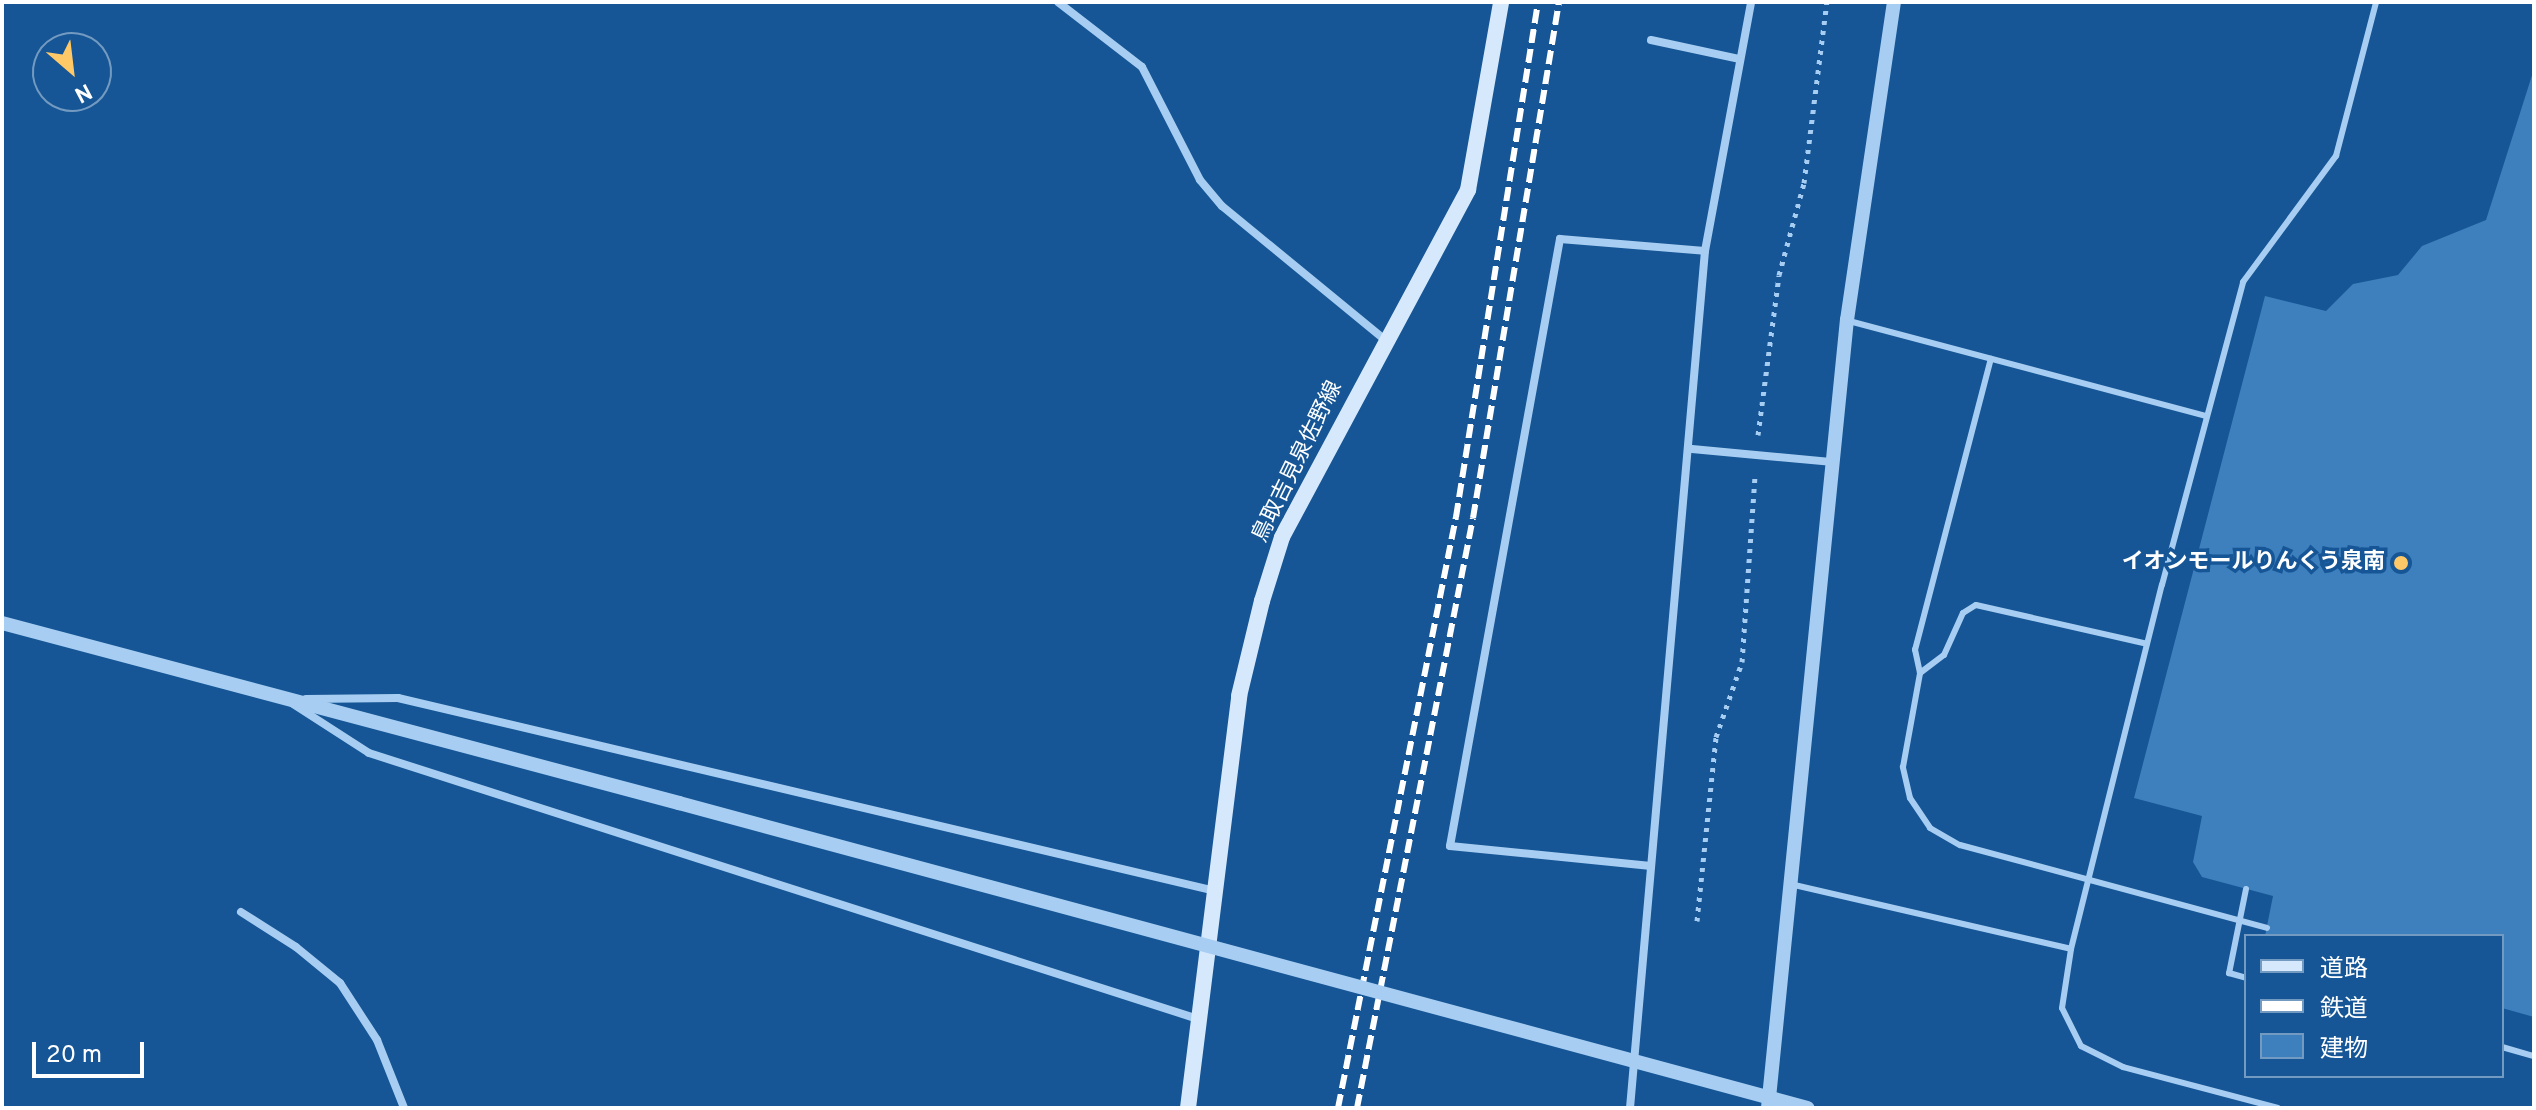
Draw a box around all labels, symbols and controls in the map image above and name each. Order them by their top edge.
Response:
north arrow [32,32,112,112]
text: N [69,76,96,107]
street label: 鳥取吉見泉佐野線 [1248,377,1348,547]
place label: イオンモールりんくう泉南 [2121,550,2385,576]
marker: イオンモールりんくう泉南 [2392,554,2410,572]
legend [2244,934,2504,1078]
text: 道路 [2320,955,2368,985]
text: 鉄道 [2320,995,2368,1025]
scale bar [36,1026,148,1076]
text: 建物 [2320,1035,2368,1065]
text: 20 m [46,1041,102,1071]

